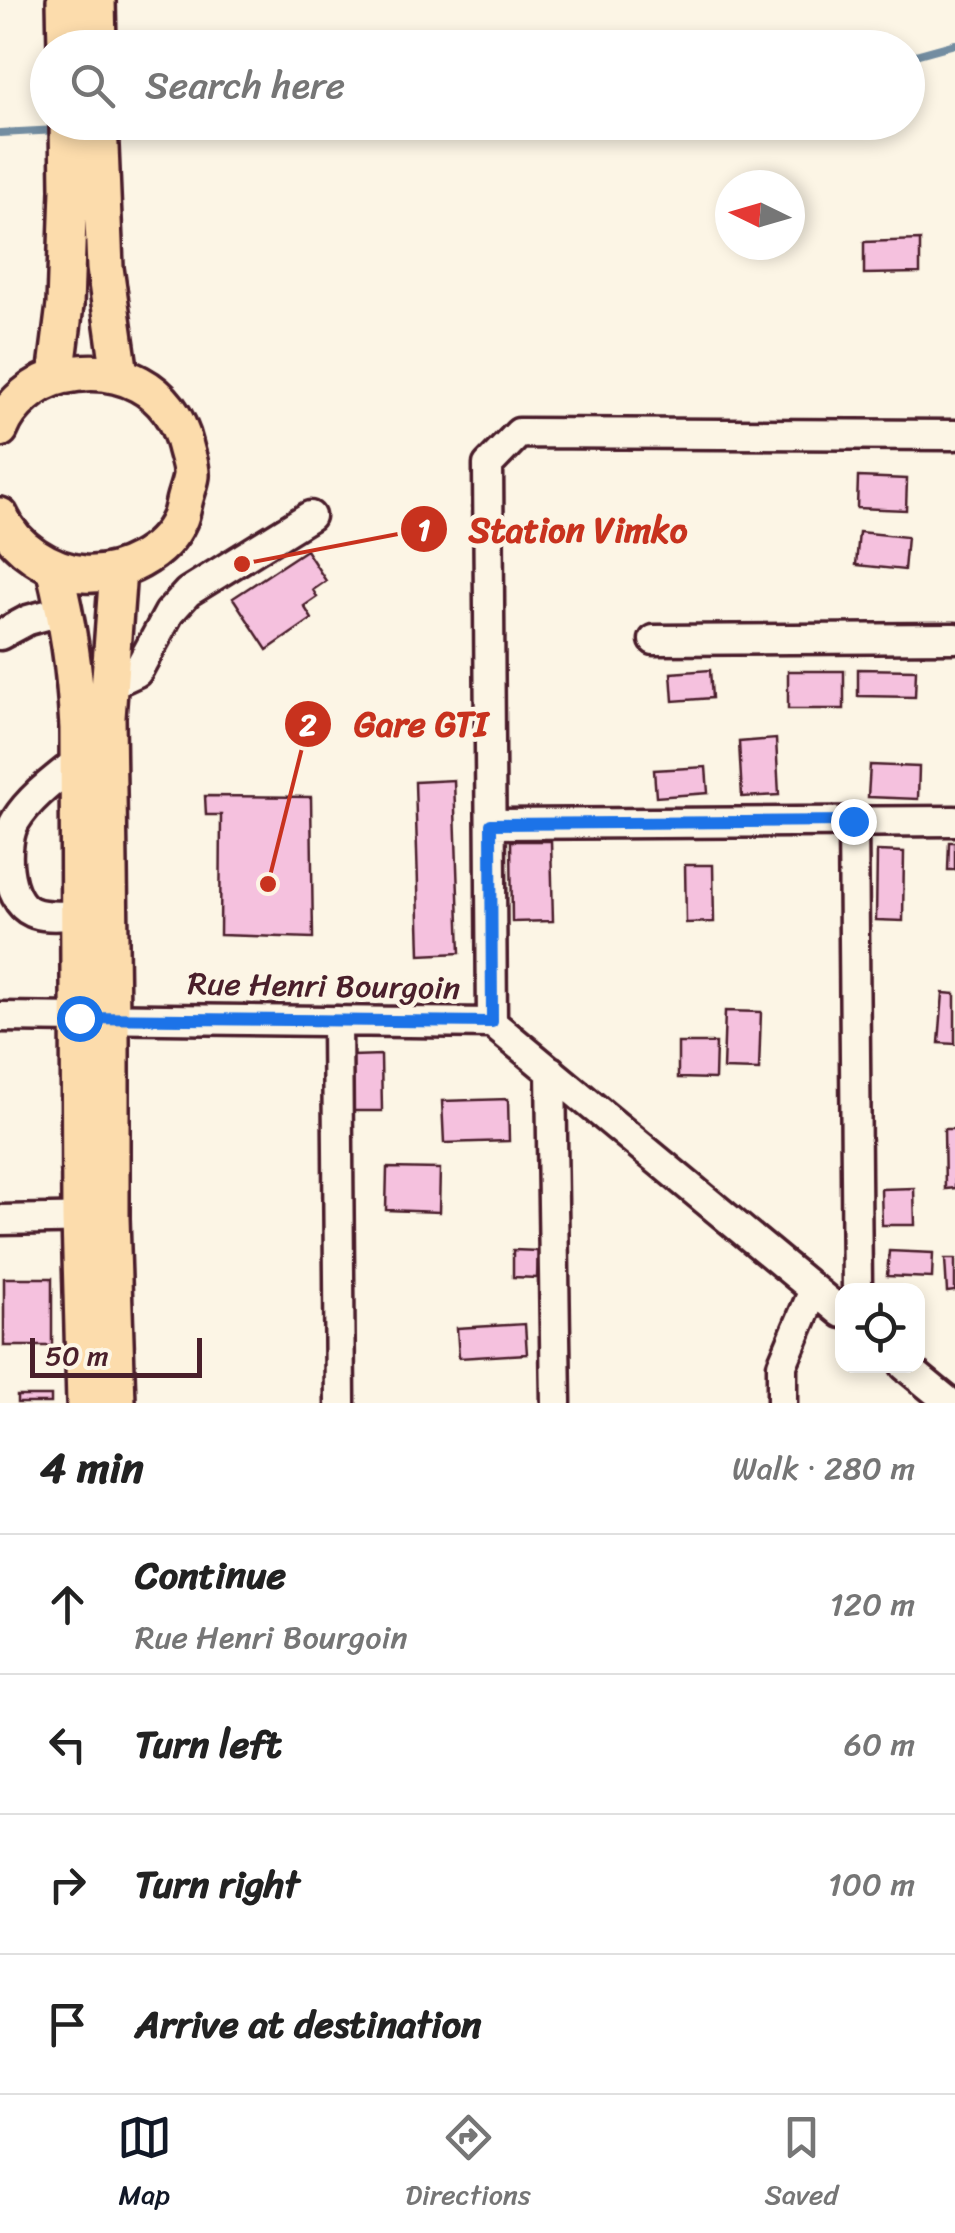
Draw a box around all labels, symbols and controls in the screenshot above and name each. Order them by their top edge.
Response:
search box [30,30,925,140]
text: Search here [145,52,345,119]
icon: search [65,58,120,113]
north arrow [715,170,805,260]
callout: Station Vimko [399,497,708,562]
text: Station Vimko [468,499,688,561]
text: 1 [418,503,431,557]
callout: Gare GTI [283,692,508,757]
text: Gare GTI [354,693,491,755]
text: 2 [299,698,317,752]
route end [831,799,877,845]
street label: Rue Henri Bourgoin [187,955,461,1017]
route start [57,996,103,1042]
map controls [835,1283,925,1373]
button: locate [835,1283,925,1373]
text: 50 m [45,1331,109,1380]
scale bar [30,1333,202,1378]
text: 4 min [40,1431,144,1505]
text: Walk · 280 m [732,1440,915,1497]
text: Continue [135,1542,286,1609]
text: 120 m [830,1576,915,1633]
icon: ahead [40,1577,95,1632]
text: Rue Henri Bourgoin [135,1609,407,1666]
text: Turn left [135,1711,281,1778]
text: 60 m [844,1716,915,1773]
icon: left [40,1717,95,1772]
text: Turn right [135,1851,300,1918]
text: 100 m [828,1856,915,1913]
icon: right [40,1857,95,1912]
text: Arrive at destination [135,1991,482,2058]
icon: arrive [40,1997,95,2052]
tab: Map [117,2110,172,2219]
tab: Directions [405,2110,531,2219]
tab: Saved [764,2110,838,2219]

